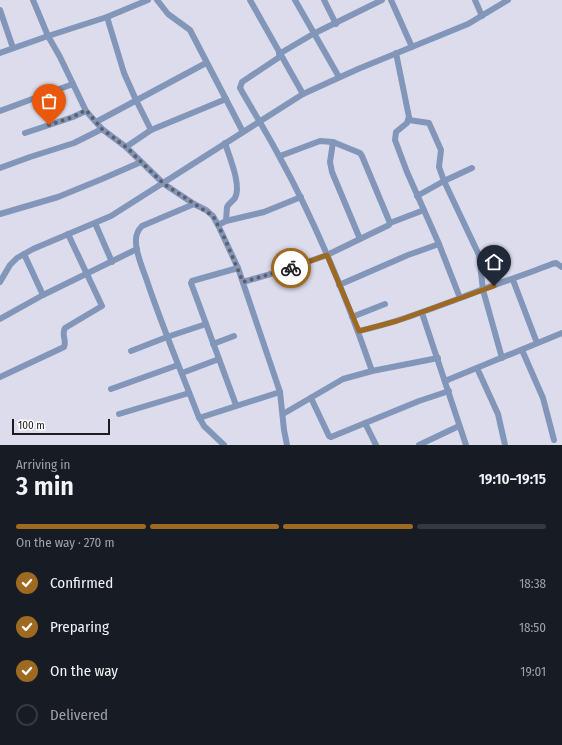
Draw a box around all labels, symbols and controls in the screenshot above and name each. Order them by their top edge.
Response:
pin [32,84,66,125]
icon: bag [38,90,60,112]
pin [477,245,511,286]
courier [271,248,311,288]
icon: home [483,251,505,273]
icon: bike [280,257,302,279]
scale bar [12,417,110,436]
text: 100 m [18,419,45,432]
text: Arriving in [16,457,70,472]
text: 19:10–19:15 [479,470,546,488]
text: 3 min [16,471,74,502]
text: On the way · 270 m [16,535,114,550]
icon: check [16,572,38,594]
text: Confirmed [50,574,113,592]
text: 18:38 [519,576,546,591]
icon: check [16,616,38,638]
text: Preparing [50,618,109,636]
text: 18:50 [519,620,546,635]
icon: check [16,660,38,682]
text: On the way [50,662,118,680]
text: 19:01 [520,664,546,679]
text: Delivered [50,706,108,724]

